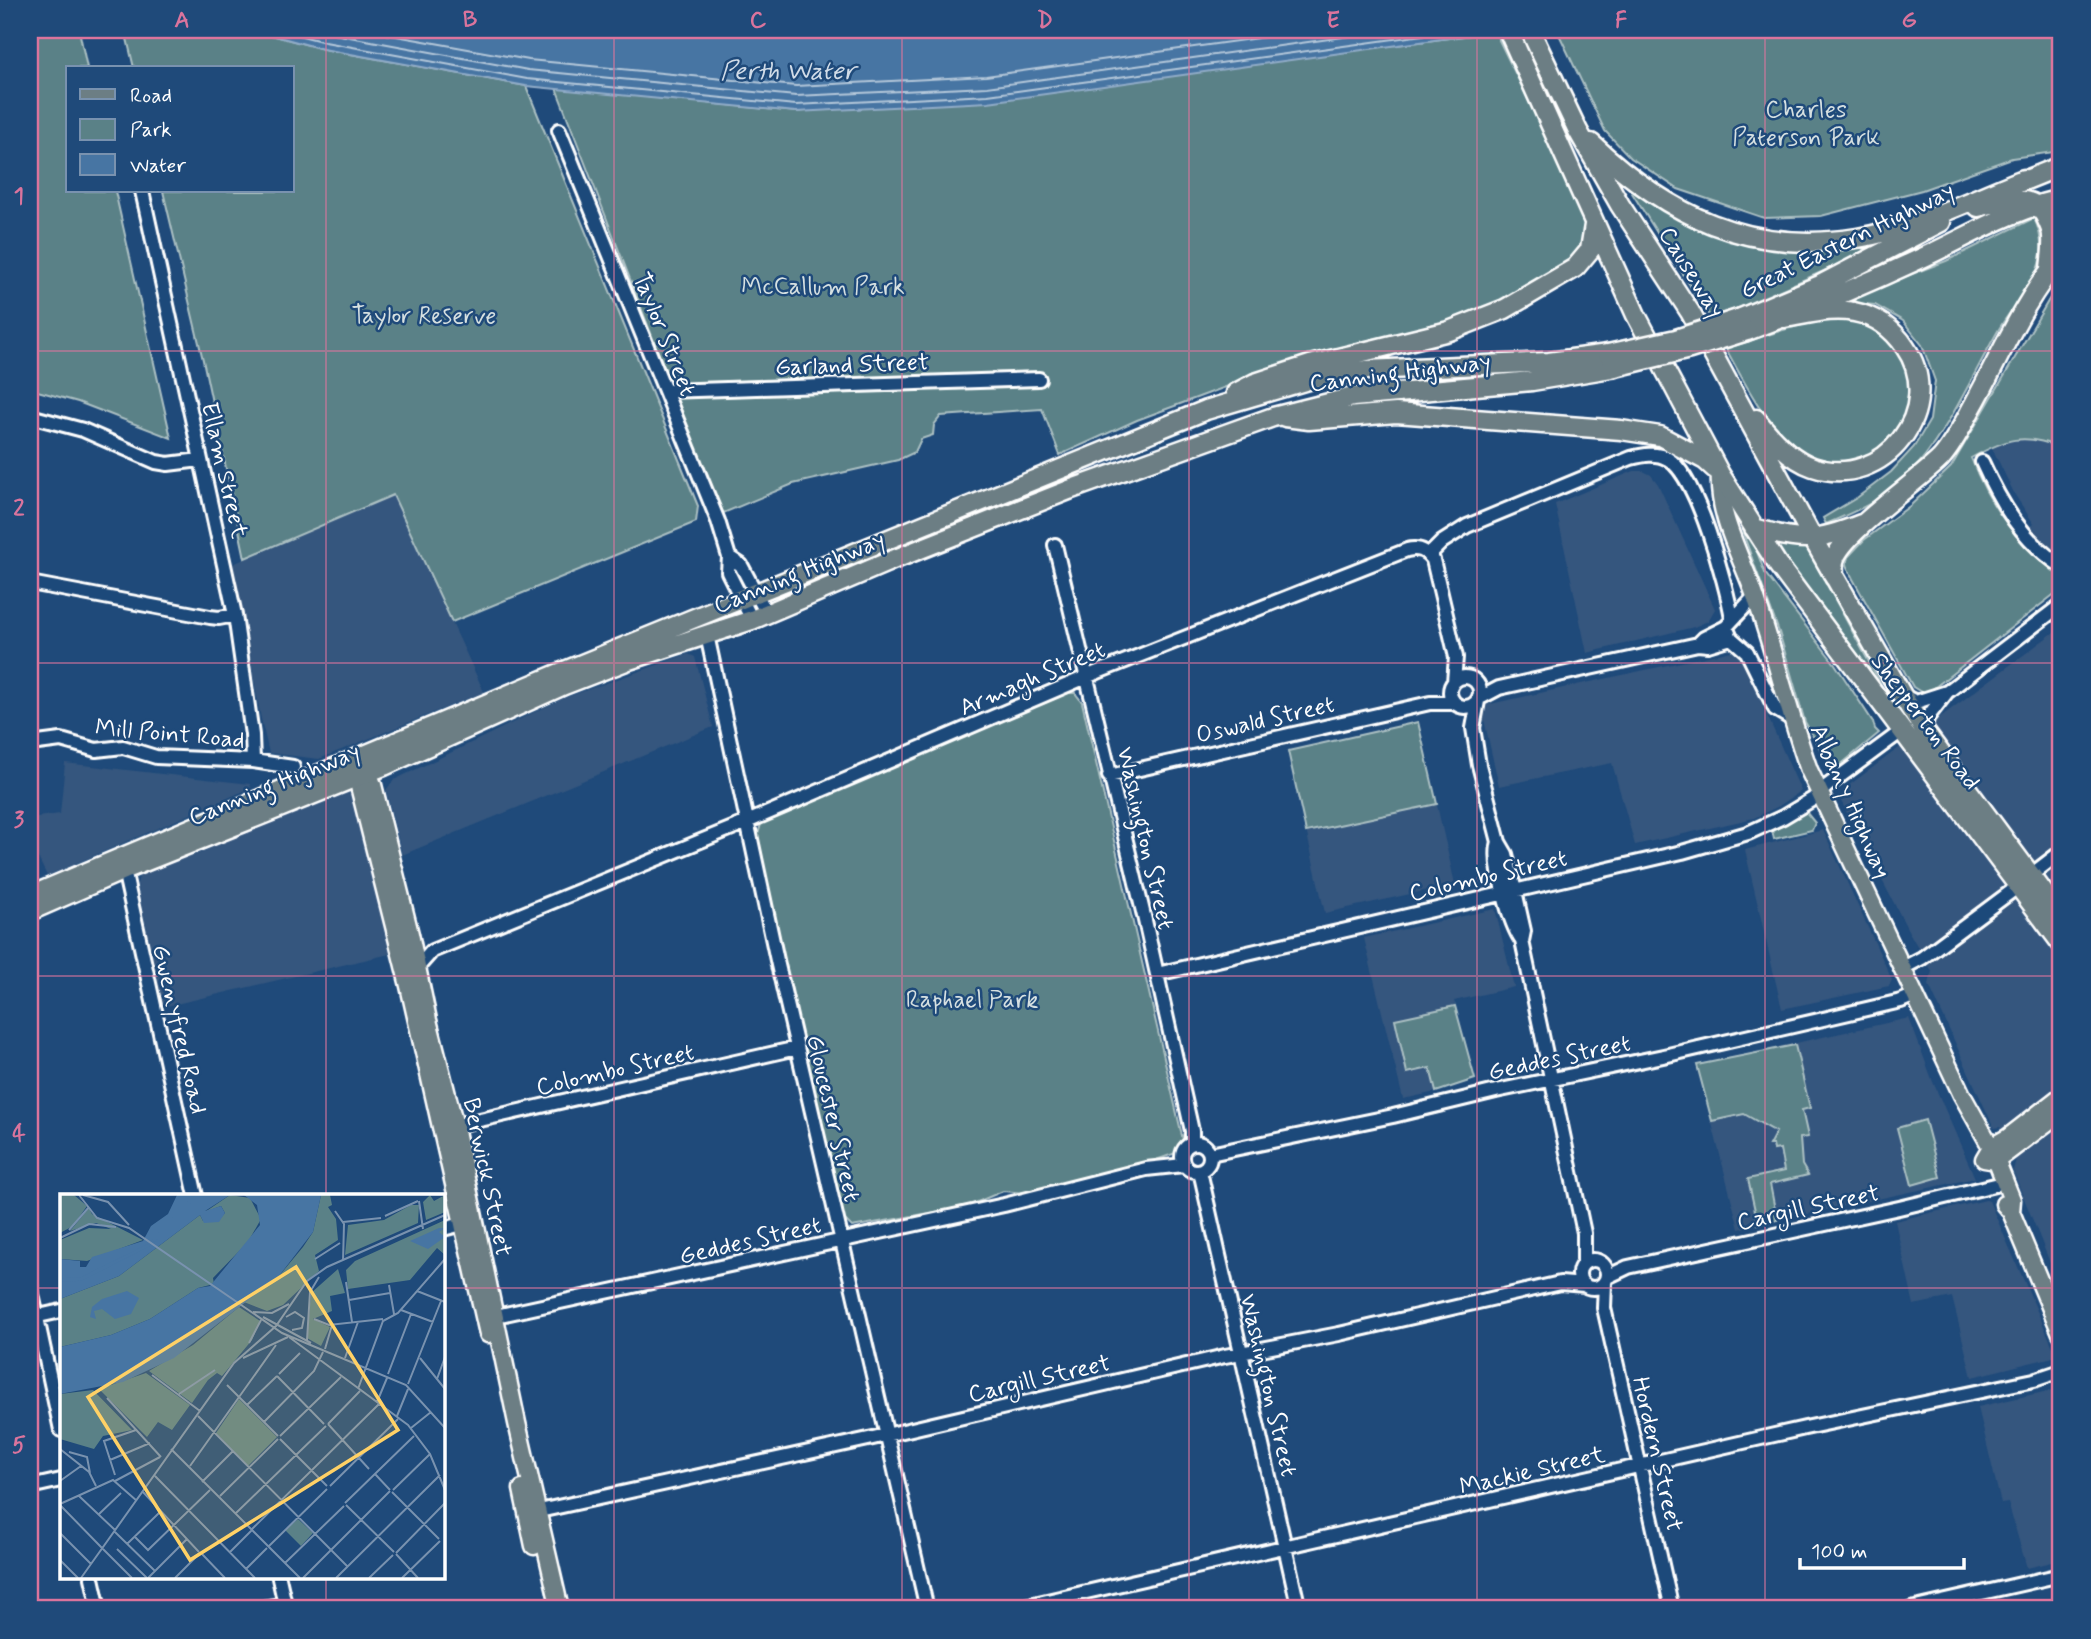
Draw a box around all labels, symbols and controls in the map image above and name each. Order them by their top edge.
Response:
text: A [174,6,190,36]
text: B [463,6,478,36]
text: C [750,6,767,36]
text: D [1037,6,1053,36]
text: E [1326,6,1340,36]
text: F [1615,6,1627,36]
text: G [1901,6,1917,36]
water label: Perth Water [720,55,859,89]
legend [66,66,294,192]
text: Road [130,82,172,110]
park label: Charles Paterson Park [1732,95,1880,154]
text: Park [130,116,172,144]
text: Water [130,152,186,180]
street label: Great Eastern Highway [1735,176,1960,307]
text: 1 [14,182,24,212]
street label: Causeway [1651,221,1731,324]
street label: Taylor Street [625,268,702,401]
park label: McCallum Park [741,272,905,303]
park label: Taylor Reserve [352,301,496,332]
street label: Garland Street [774,347,930,384]
street label: Canning Highway [1308,347,1493,403]
street label: Ellam Street [193,399,254,541]
text: 2 [13,494,25,524]
street label: Canning Highway [709,525,891,625]
street label: Armagh Street [955,635,1111,726]
street label: Shepperton Road [1863,647,1987,797]
street label: Oswald Street [1193,689,1338,751]
street label: Mill Point Road [94,713,246,756]
street label: Albany Highway [1800,720,1897,884]
street label: Canning Highway [184,737,366,837]
street label: Washington Street [1106,744,1181,933]
text: 3 [14,806,25,836]
street label: Colombo Street [1406,843,1570,910]
street label: Gwenyfred Road [144,941,213,1117]
park label: Raphael Park [906,985,1038,1016]
street label: Geddes Street [1485,1028,1633,1089]
street label: Gloucester Street [798,1032,867,1205]
street label: Colombo Street [533,1037,697,1104]
street label: Berwick Street [455,1095,518,1259]
text: 4 [12,1119,26,1149]
street label: Cargill Street [1734,1178,1883,1241]
inset map [60,1194,444,1580]
street label: Geddes Street [676,1210,824,1273]
street label: Washington Street [1229,1291,1304,1480]
street label: Cargill Street [965,1348,1114,1413]
street label: Hordern Street [1624,1374,1689,1535]
text: 5 [12,1431,26,1461]
street label: Mackie Street [1457,1440,1608,1503]
scale bar [1800,1527,1965,1571]
text: 100 m [1811,1538,1867,1566]

